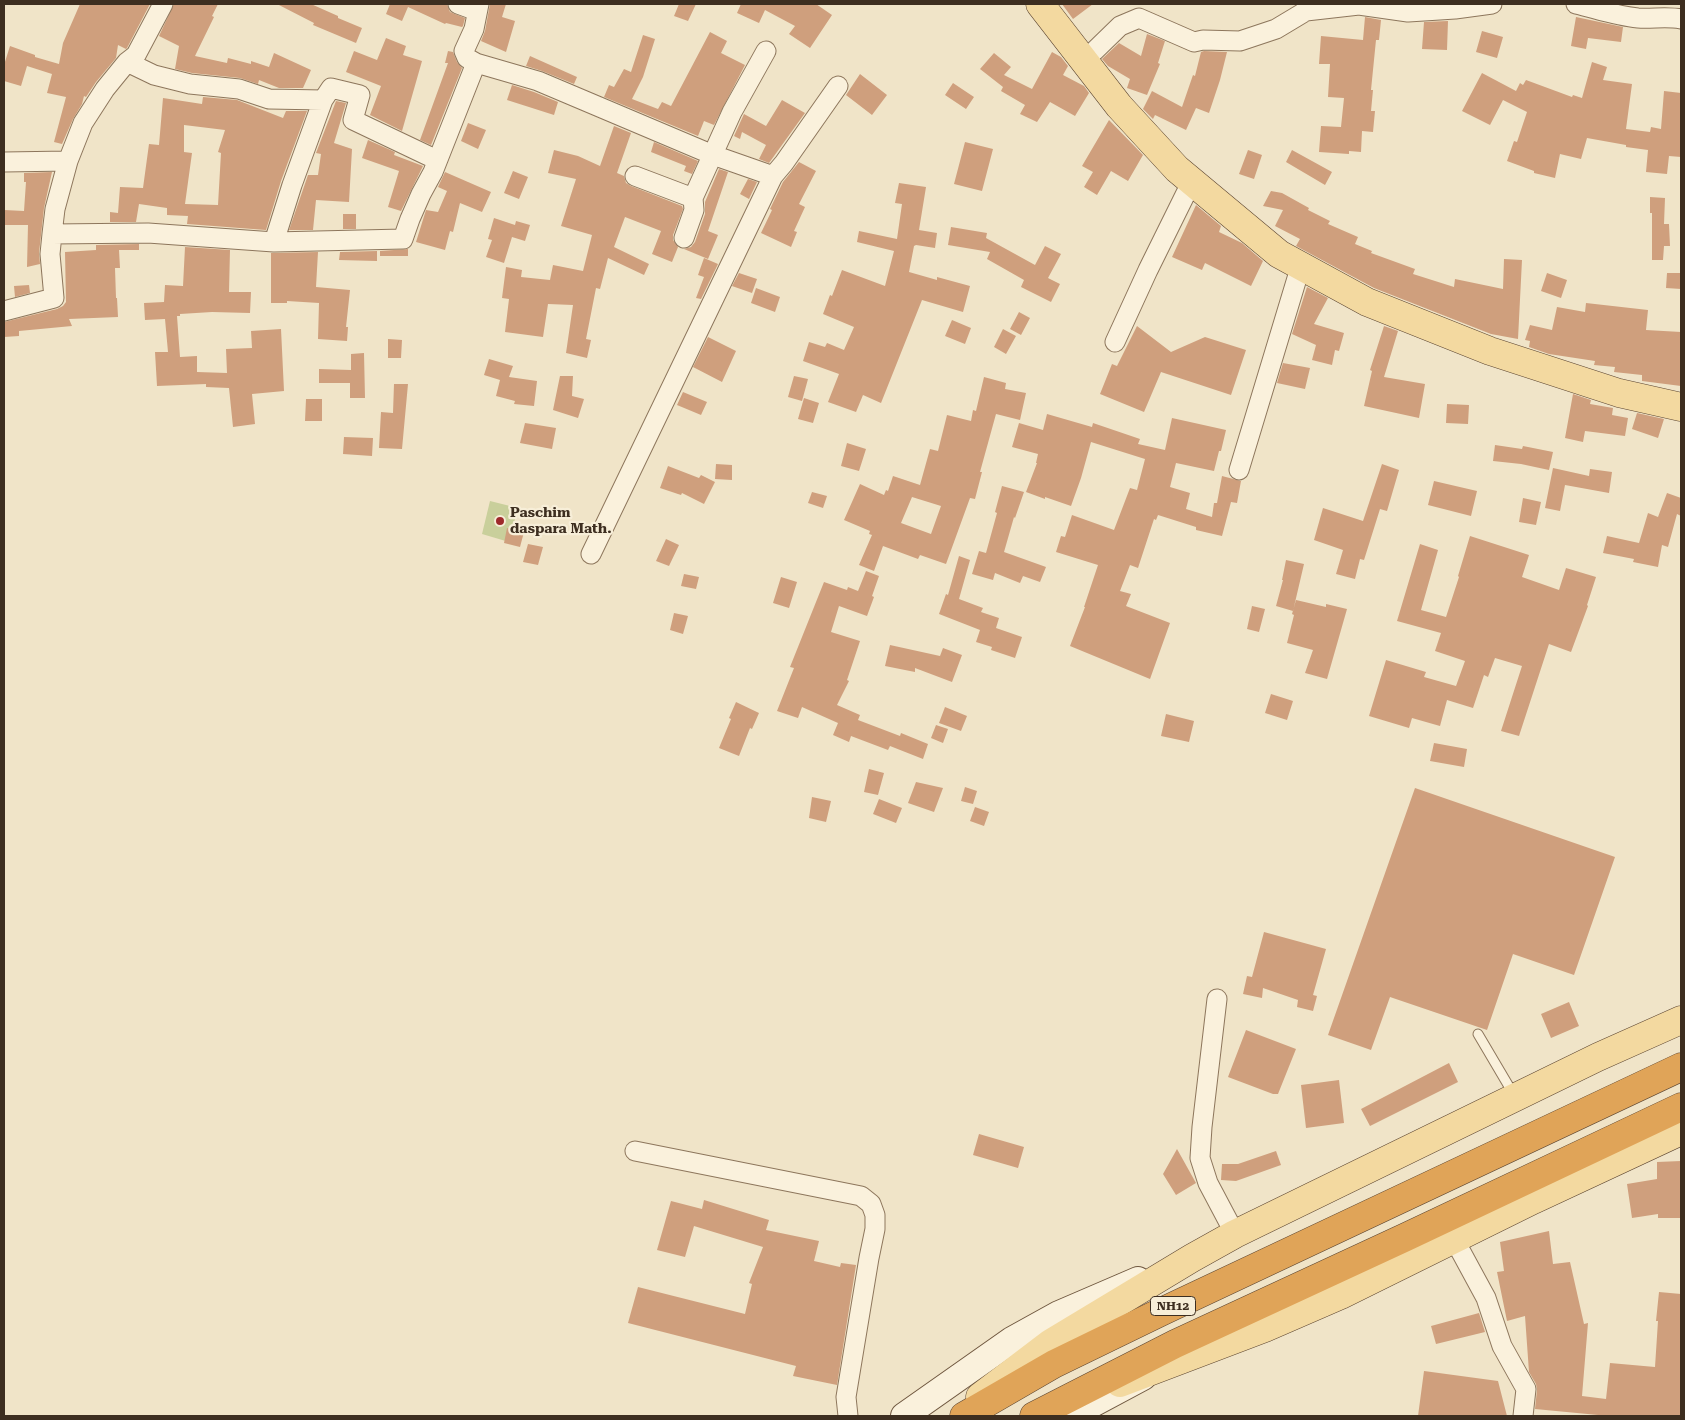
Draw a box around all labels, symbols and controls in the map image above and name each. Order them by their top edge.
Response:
place label: Paschim daspara Math. [510,505,612,538]
marker: Paschim daspara Math. [494,515,506,527]
road number: NH12 [1150,1296,1196,1315]

